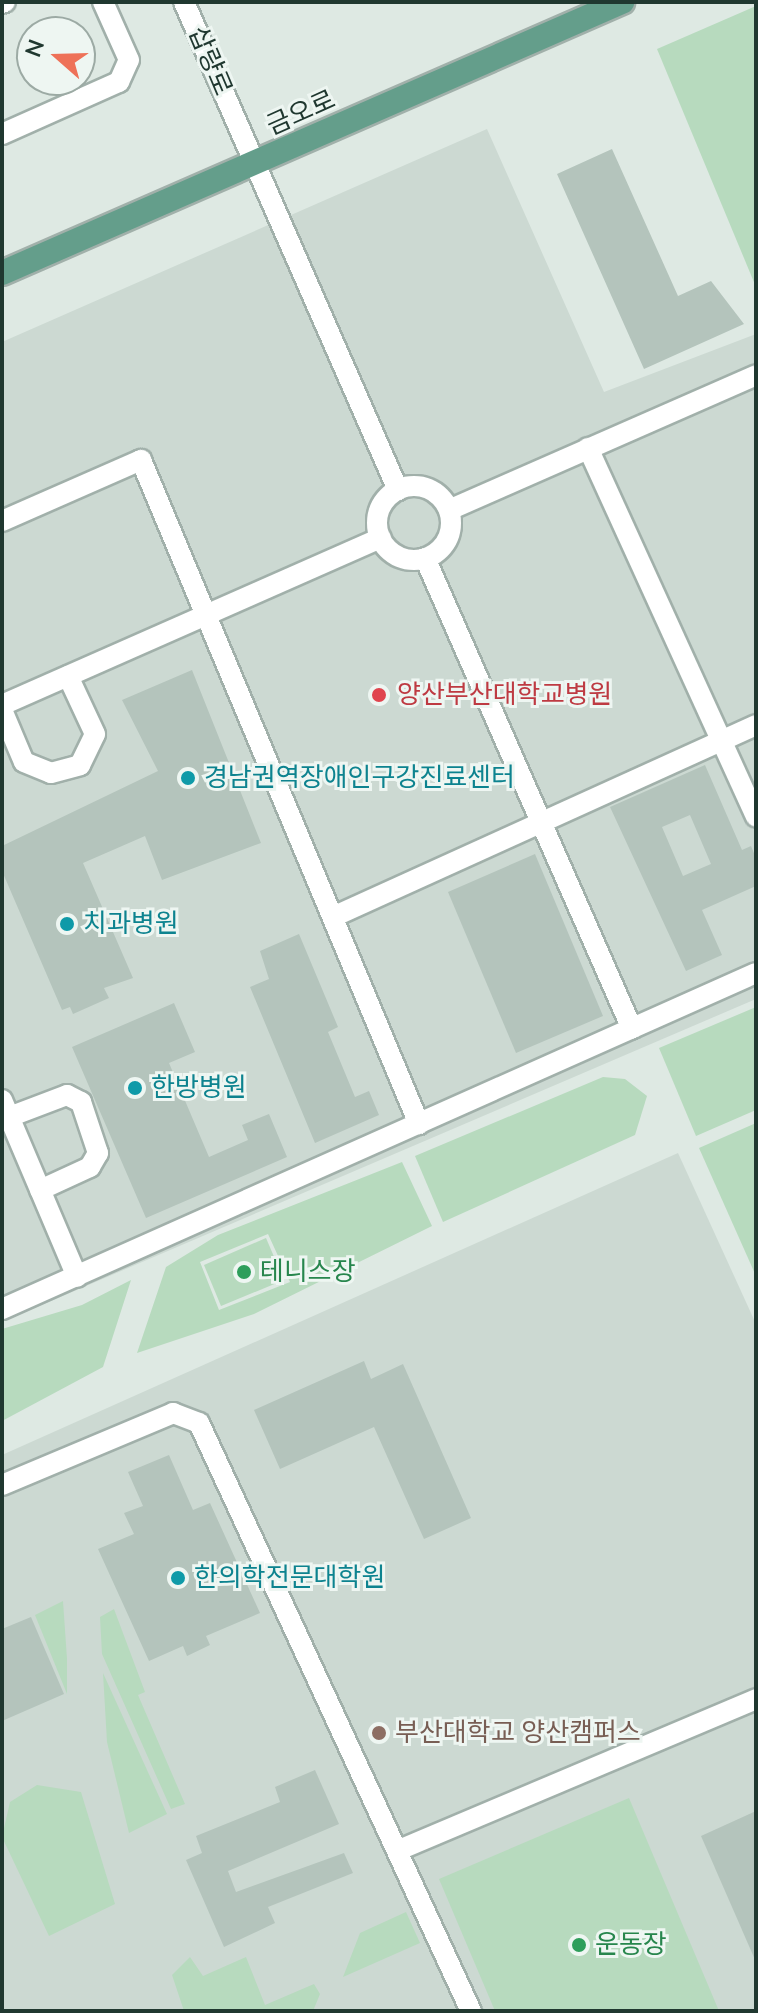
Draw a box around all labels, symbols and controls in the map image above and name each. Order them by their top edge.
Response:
north arrow [16,16,96,96]
street label: 삽량로 [182,22,238,100]
text: N [18,36,52,61]
street label: 금오로 [262,84,340,142]
place label: 양산부산대학교병원 [397,679,612,711]
marker: 양산부산대학교병원 [368,684,390,706]
place label: 경남권역장애인구강진료센터 [204,762,515,794]
marker: 경남권역장애인구강진료센터 [179,769,197,787]
place label: 치과병원 [83,908,179,940]
marker: 치과병원 [58,915,76,933]
place label: 한방병원 [151,1072,247,1104]
marker: 한방병원 [126,1079,144,1097]
place label: 테니스장 [260,1256,356,1288]
marker: 테니스장 [235,1263,253,1281]
place label: 한의학전문대학원 [194,1562,385,1594]
marker: 한의학전문대학원 [169,1569,187,1587]
place label: 부산대학교 양산캠퍼스 [395,1717,641,1749]
marker: 부산대학교 양산캠퍼스 [370,1724,388,1742]
place label: 운동장 [595,1929,667,1961]
marker: 운동장 [570,1936,588,1954]

